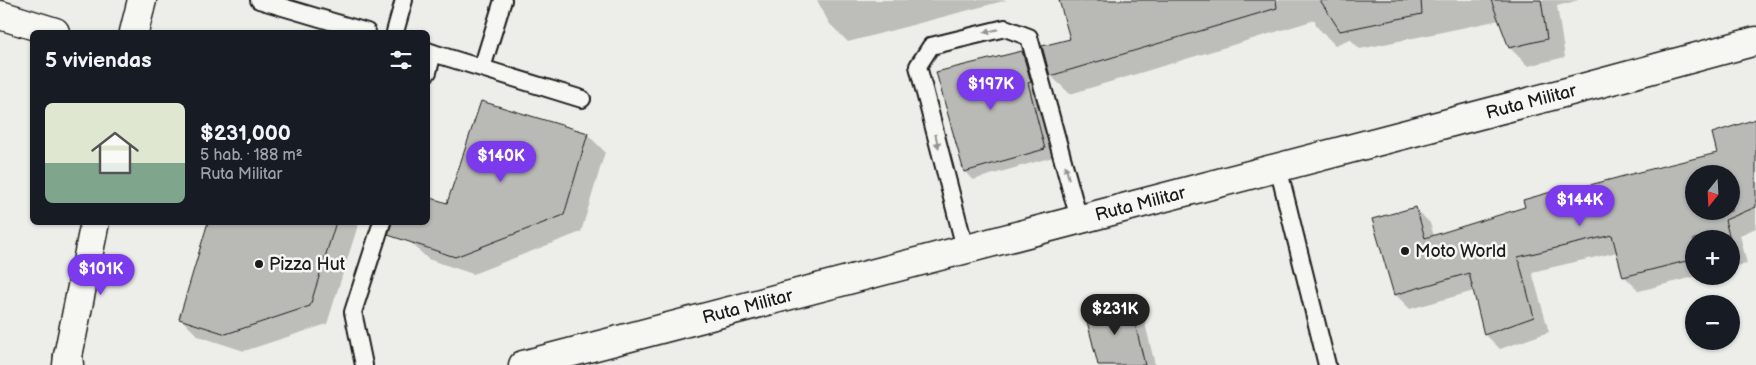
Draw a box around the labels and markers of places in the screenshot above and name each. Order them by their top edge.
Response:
pin: $197K [956,68,1026,111]
pin: $140K [466,140,536,183]
pin: $144K [1545,184,1615,227]
place label: Moto World [1415,241,1506,262]
marker: Moto World [1399,245,1411,257]
pin: $101K [66,254,136,296]
place label: Pizza Hut [269,254,346,275]
marker: Pizza Hut [253,258,265,270]
pin: $231K [1080,294,1150,336]

